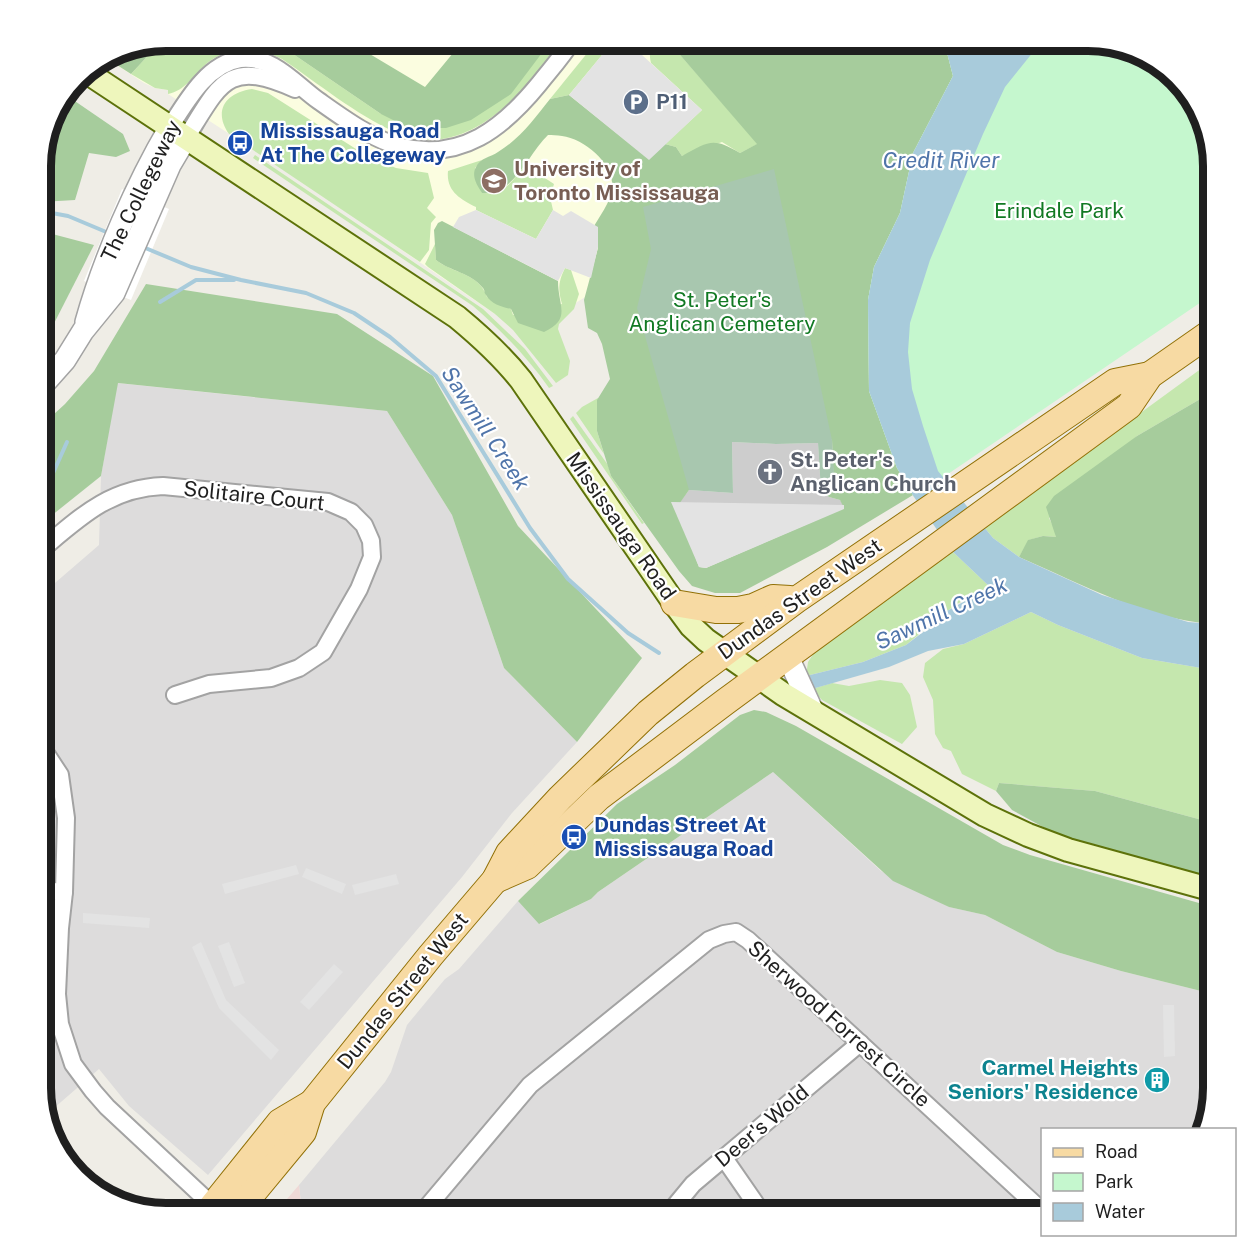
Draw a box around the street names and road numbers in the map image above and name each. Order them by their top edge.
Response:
street label: The Collegeway [95,116,186,266]
street label: Mississauga Road [561,447,682,604]
street label: Solitaire Court [182,476,326,515]
street label: Dundas Street West [713,533,886,665]
street label: Dundas Street West [332,907,473,1074]
street label: Sherwood Forrest Circle [743,935,936,1112]
street label: Deer's Wold [710,1079,814,1172]

